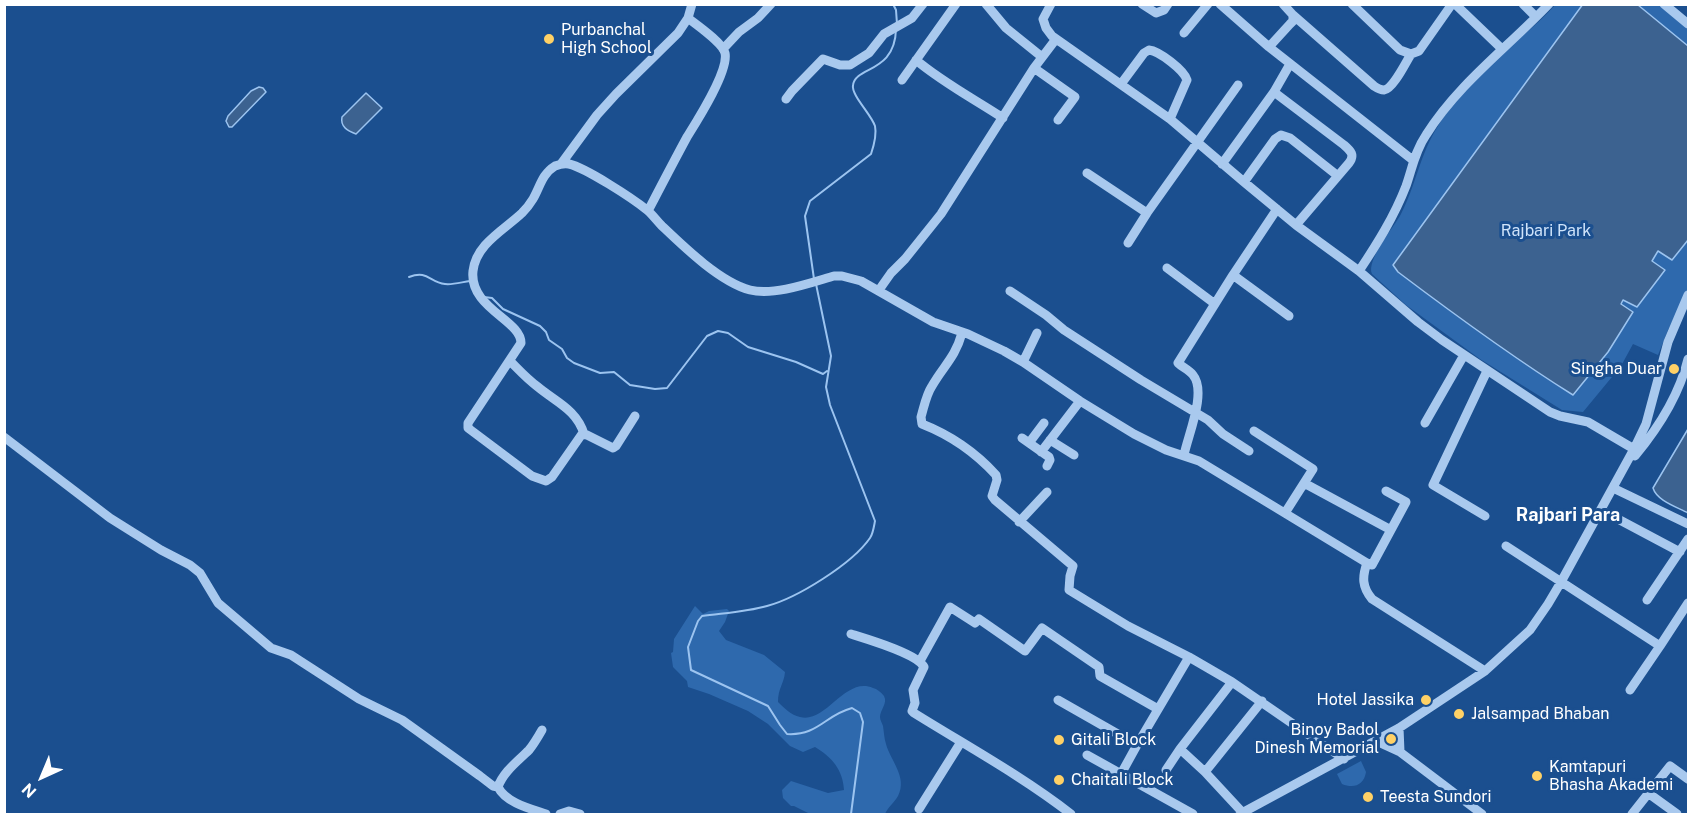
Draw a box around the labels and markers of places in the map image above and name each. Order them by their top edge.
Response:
place label: Purbanchal High School [561,20,652,58]
marker: Purbanchal High School [542,32,556,46]
place label: Singha Duar [1571,359,1662,379]
marker: Singha Duar [1667,362,1681,376]
place label: Hotel Jassika [1317,690,1414,710]
marker: Hotel Jassika [1419,693,1433,707]
place label: Jalsampad Bhaban [1471,704,1609,724]
marker: Jalsampad Bhaban [1452,707,1466,721]
place label: Binoy Badol Dinesh Memorial [1254,720,1379,758]
place label: Gitali Block [1071,730,1156,750]
marker: Binoy Badol Dinesh Memorial [1384,732,1398,746]
marker: Gitali Block [1052,733,1066,747]
place label: Kamtapuri Bhasha Akademi [1549,757,1673,795]
marker: Kamtapuri Bhasha Akademi [1530,769,1544,783]
place label: Chaitali Block [1071,770,1173,790]
marker: Chaitali Block [1052,773,1066,787]
place label: Teesta Sundori [1380,787,1491,807]
marker: Teesta Sundori [1361,790,1375,804]

